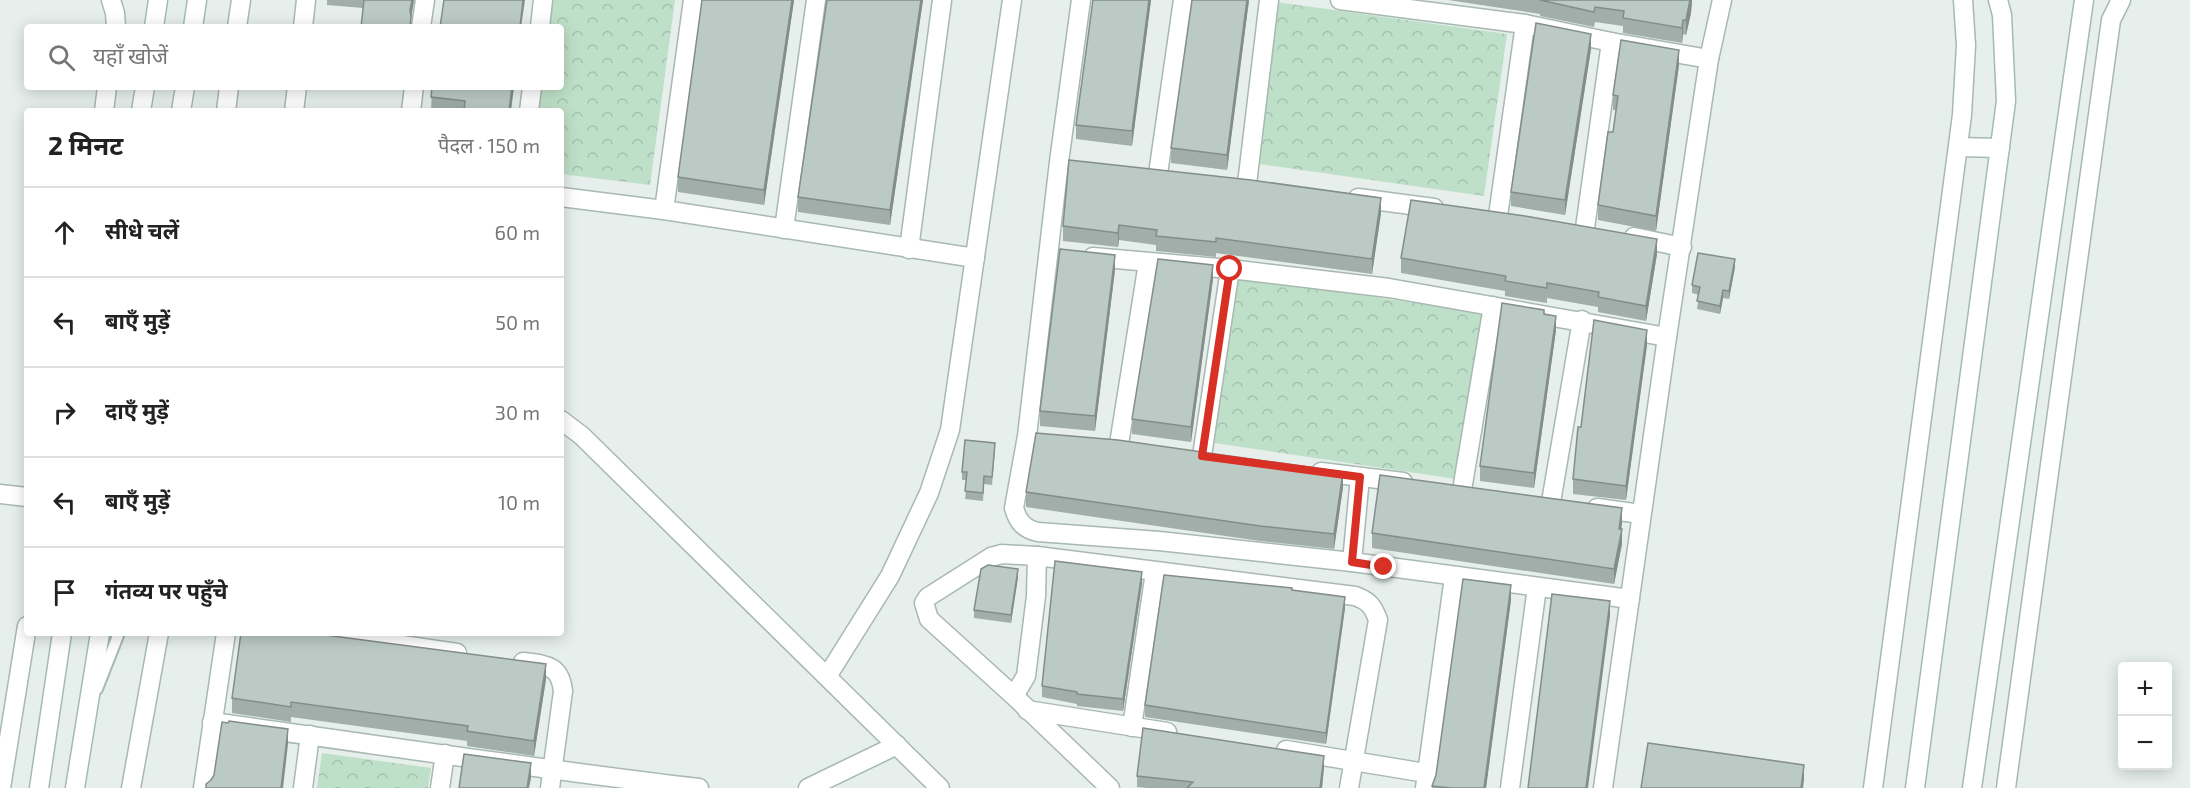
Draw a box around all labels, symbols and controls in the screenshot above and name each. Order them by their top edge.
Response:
search box [24,24,564,90]
icon: search [45,41,78,74]
text: यहाँ खोजें [93,42,168,68]
text: 2 मिनट [48,129,123,160]
text: पैदल · 150 m [438,133,540,157]
icon: ahead [48,216,81,249]
text: सीधे चलें [105,217,179,243]
text: 60 m [495,220,540,244]
route start [1216,255,1242,281]
icon: left [48,306,81,339]
text: बाएँ मुड़ें [105,307,170,333]
text: 50 m [495,310,540,334]
icon: right [48,396,81,429]
text: दाएँ मुड़ें [105,397,169,423]
text: 30 m [495,400,540,424]
icon: left [48,486,81,519]
text: बाएँ मुड़ें [105,487,170,513]
text: 10 m [498,490,540,514]
route end [1370,553,1396,579]
icon: arrive [48,576,81,609]
text: गंतव्य पर पहुँचे [105,577,228,603]
map controls [2118,662,2172,770]
button: + [2118,662,2172,716]
button: − [2118,716,2172,770]

